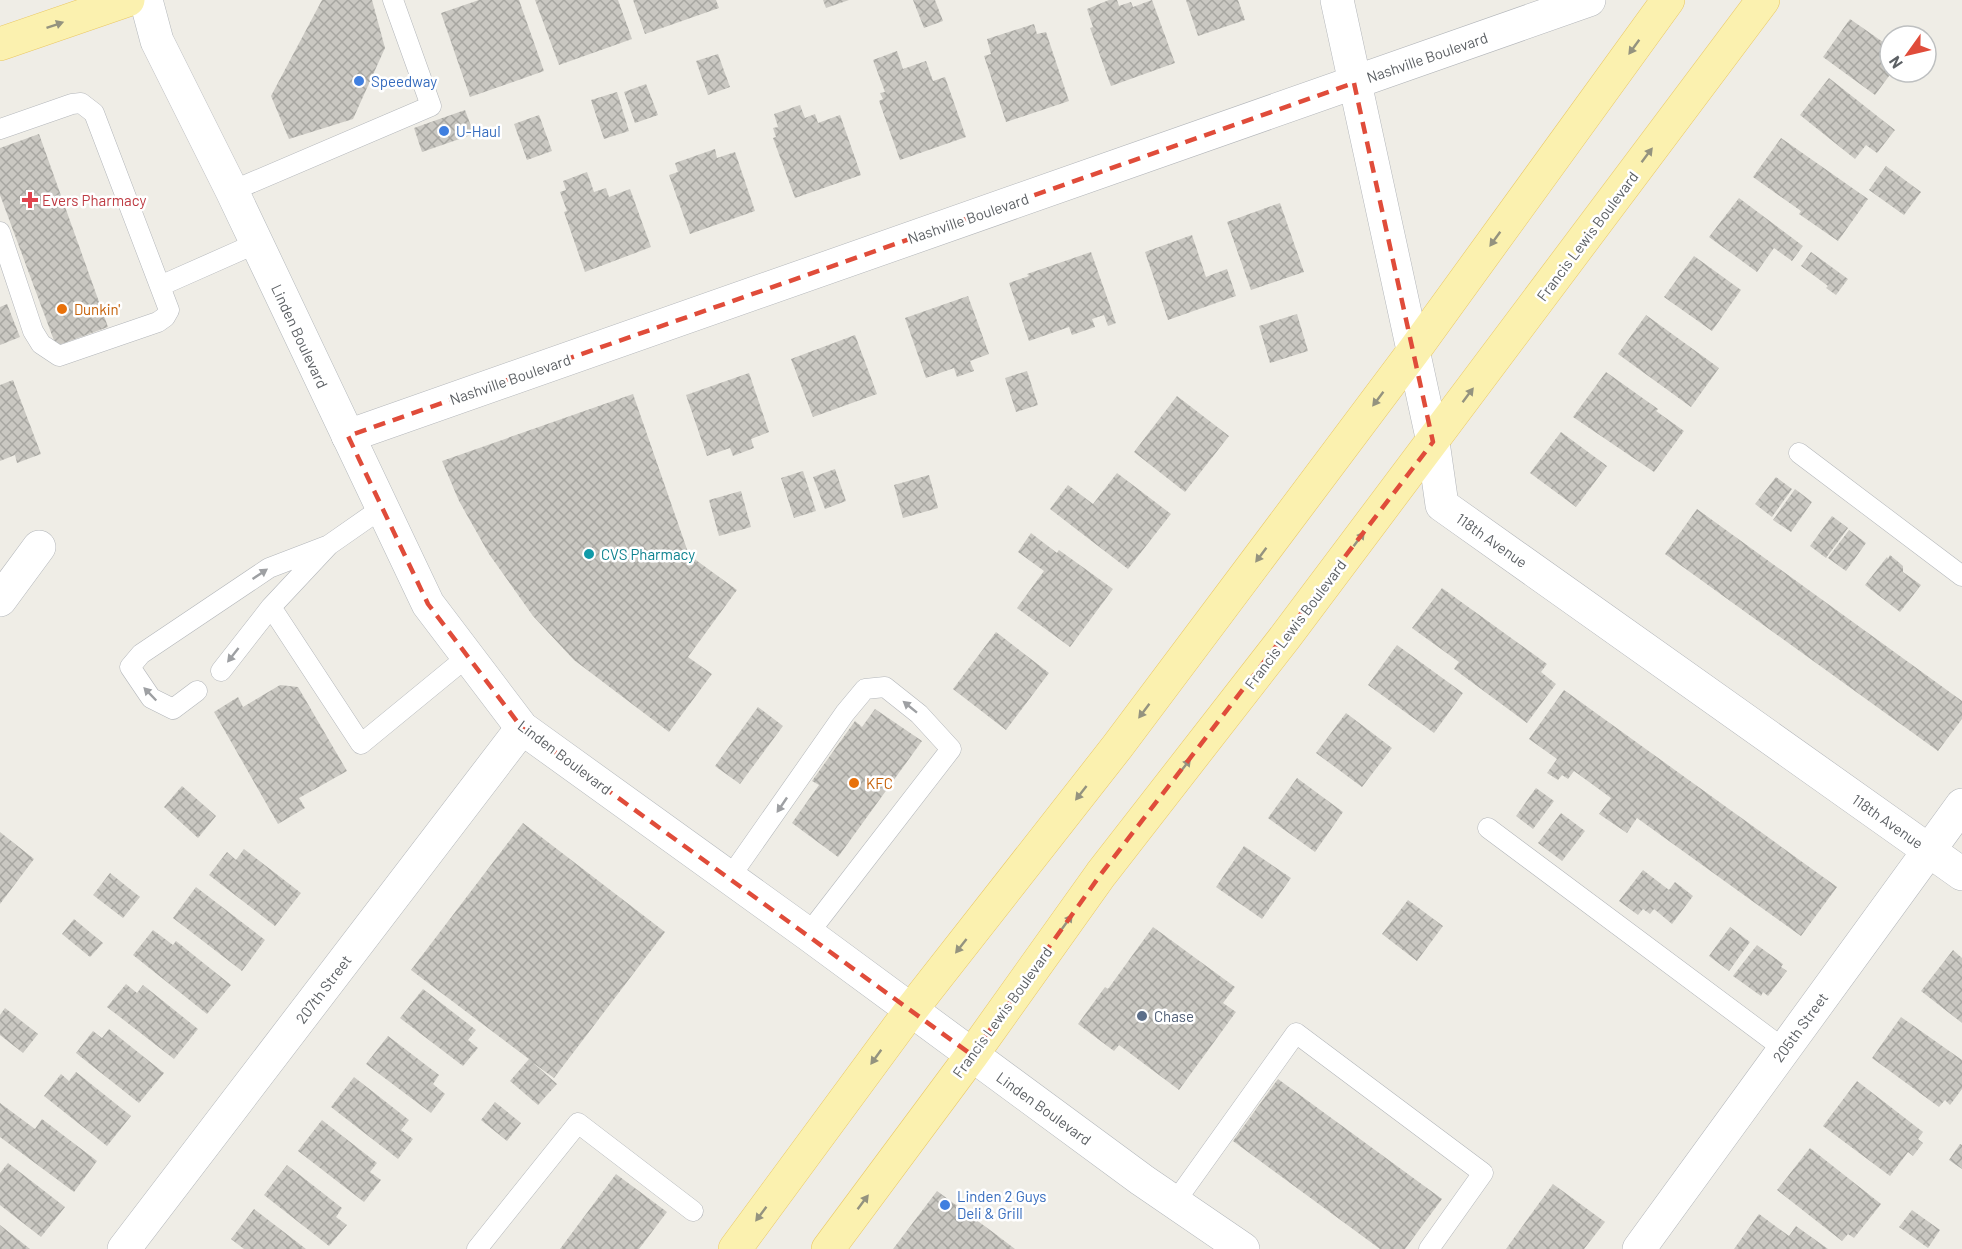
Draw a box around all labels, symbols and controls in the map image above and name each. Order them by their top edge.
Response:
one-way arrow [46,20,64,30]
north arrow [1878,24,1938,84]
street label: Nashville Boulevard [1364,28,1490,86]
one-way arrow [1628,39,1640,55]
text: N [1884,53,1906,72]
place label: Speedway [371,72,437,90]
marker: Speedway [352,74,366,88]
place label: U-Haul [456,122,501,140]
marker: U-Haul [437,124,451,138]
one-way arrow [1641,147,1653,162]
street label: Francis Lewis Boulevard [1532,168,1642,304]
street label: Nashville Boulevard [905,189,1031,247]
place label: Evers Pharmacy [42,191,146,209]
marker: Evers Pharmacy [23,193,37,207]
one-way arrow [1490,231,1502,246]
street label: Linden Boulevard [268,281,332,391]
place label: Dunkin' [74,300,120,318]
marker: Dunkin' [55,302,69,316]
street label: Nashville Boulevard [447,350,573,408]
one-way arrow [1462,387,1474,403]
one-way arrow [1372,391,1384,407]
street label: 118th Avenue [1453,509,1531,571]
one-way arrow [1353,531,1365,546]
place label: CVS Pharmacy [601,545,695,563]
marker: CVS Pharmacy [582,547,596,561]
one-way arrow [1255,547,1267,563]
street label: Francis Lewis Boulevard [1240,556,1350,692]
one-way arrow [252,569,268,580]
one-way arrow [227,648,239,663]
one-way arrow [143,687,157,701]
one-way arrow [903,701,918,714]
one-way arrow [1138,703,1150,719]
street label: Linden Boulevard [515,716,615,798]
one-way arrow [1178,759,1190,774]
place label: KFC [866,774,893,792]
marker: KFC [847,776,861,790]
one-way arrow [1076,785,1088,800]
street label: 118th Avenue [1849,790,1927,852]
one-way arrow [776,796,788,812]
one-way arrow [1061,914,1073,930]
one-way arrow [955,939,967,954]
street label: Francis Lewis Boulevard [948,943,1056,1081]
street label: 207th Street [291,951,355,1027]
street label: 205th Street [1769,989,1831,1065]
place label: Chase [1154,1007,1194,1025]
marker: Chase [1135,1009,1149,1023]
one-way arrow [870,1049,882,1065]
street label: Linden Boulevard [993,1068,1095,1148]
place label: Linden 2 Guys Deli & Grill [957,1187,1047,1222]
one-way arrow [857,1195,869,1210]
marker: Linden 2 Guys Deli & Grill [938,1198,952,1212]
one-way arrow [755,1207,767,1222]

